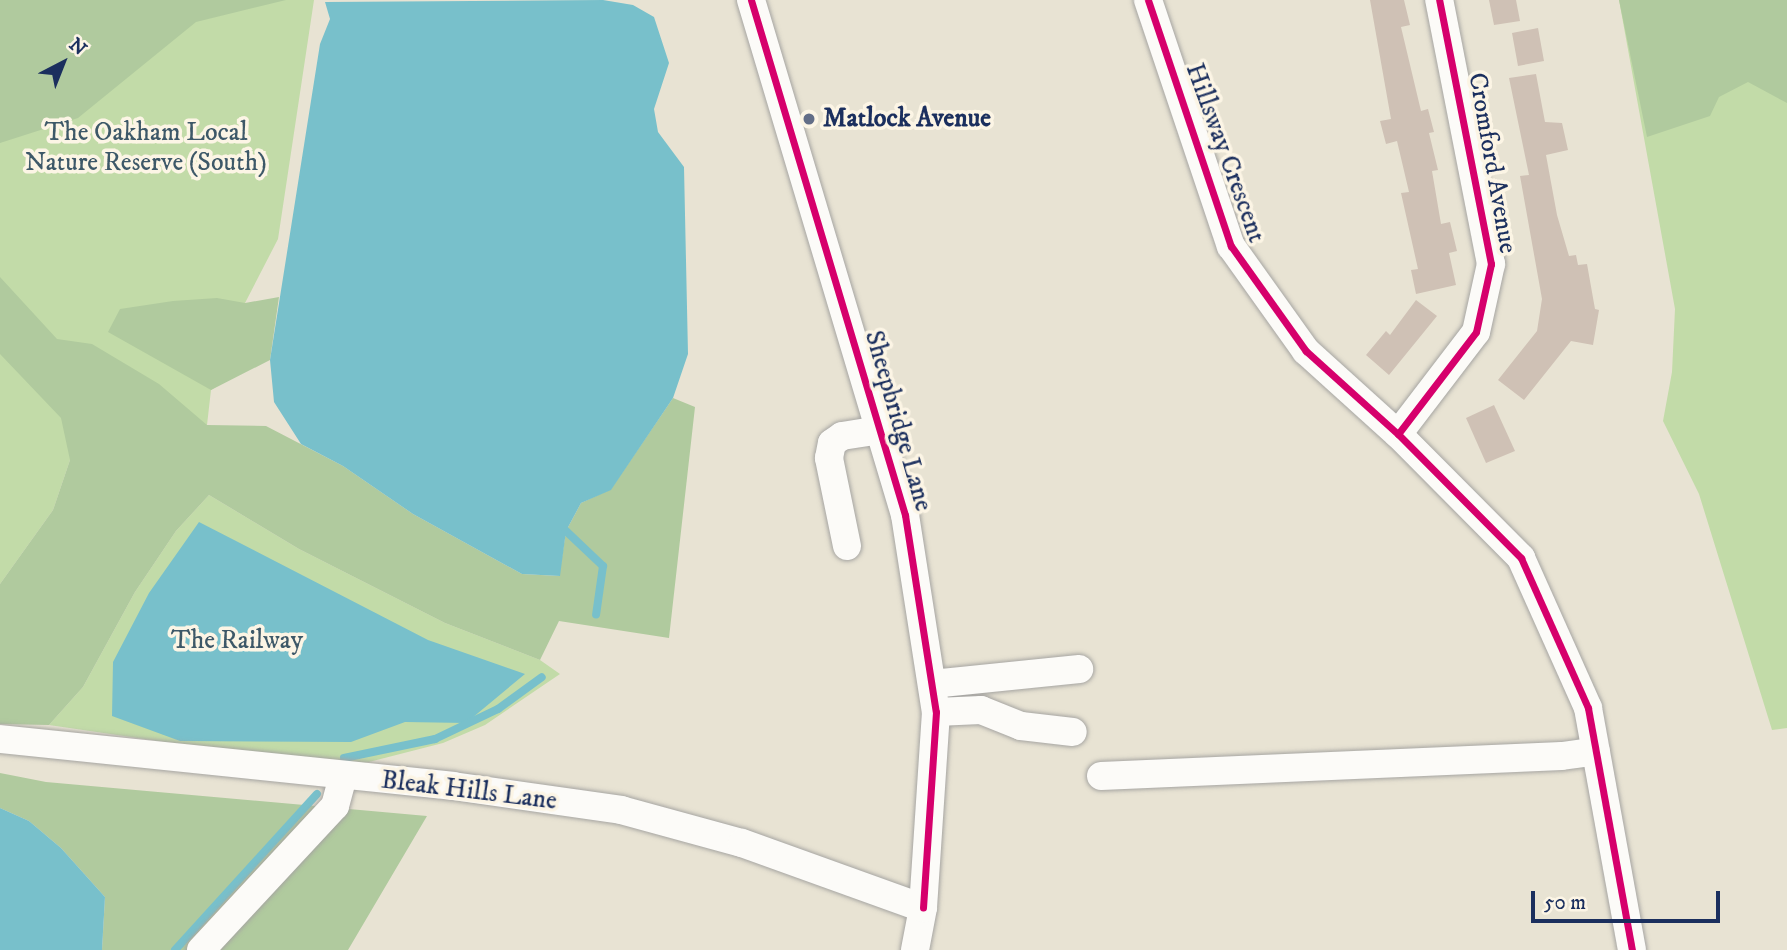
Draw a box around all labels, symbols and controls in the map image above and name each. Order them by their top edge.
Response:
north arrow [28,28,98,98]
text: N [64,33,91,61]
street label: Hillsway Crescent [1178,59,1272,247]
street label: Cromford Avenue [1461,70,1523,256]
place label: Matlock Avenue [823,103,991,135]
marker: Matlock Avenue [801,111,817,127]
park label: The Oakham Local Nature Reserve (South) [25,117,267,178]
street label: Sheepbridge Lane [857,327,939,515]
park label: The Railway [171,625,303,657]
street label: Bleak Hills Lane [379,765,559,817]
scale bar [1535,876,1724,920]
text: 50 m [1544,890,1586,916]

